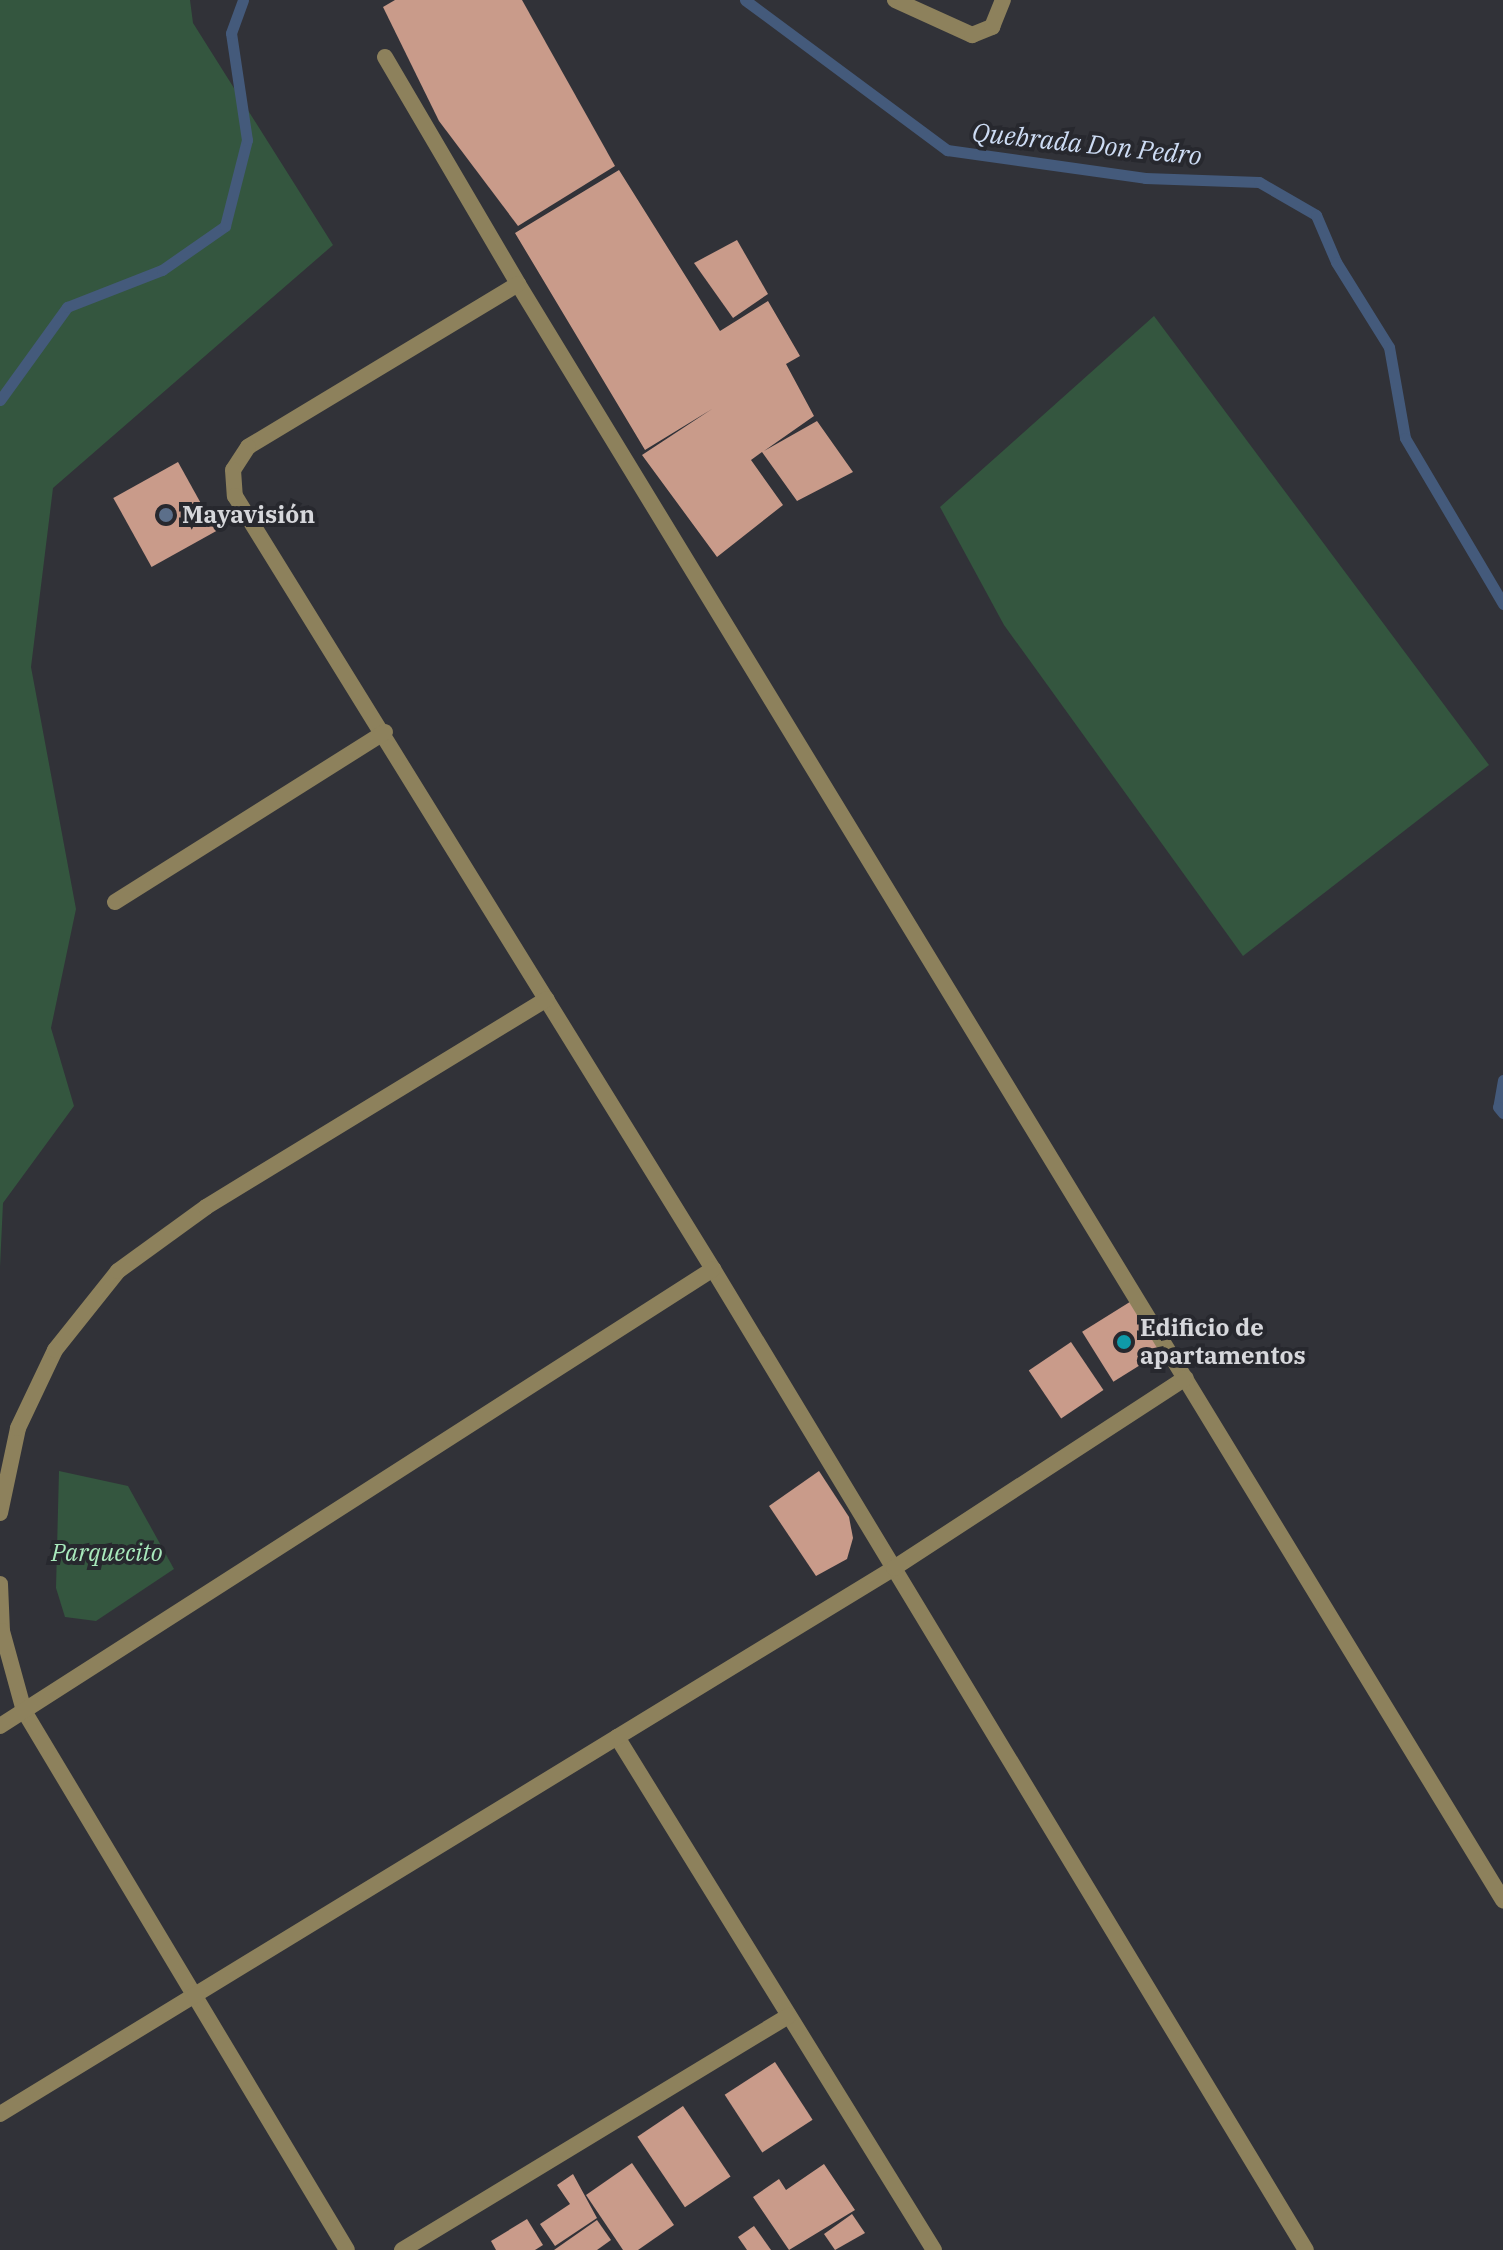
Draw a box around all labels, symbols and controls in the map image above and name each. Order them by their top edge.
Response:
water label: Quebrada Don Pedro [970,116,1204,172]
place label: Mayavisión [182,501,315,529]
marker: Mayavisión [157,506,175,524]
place label: Edificio de apartamentos [1140,1314,1306,1370]
marker: Edificio de apartamentos [1115,1333,1133,1351]
park label: Parquecito [51,1539,163,1567]

